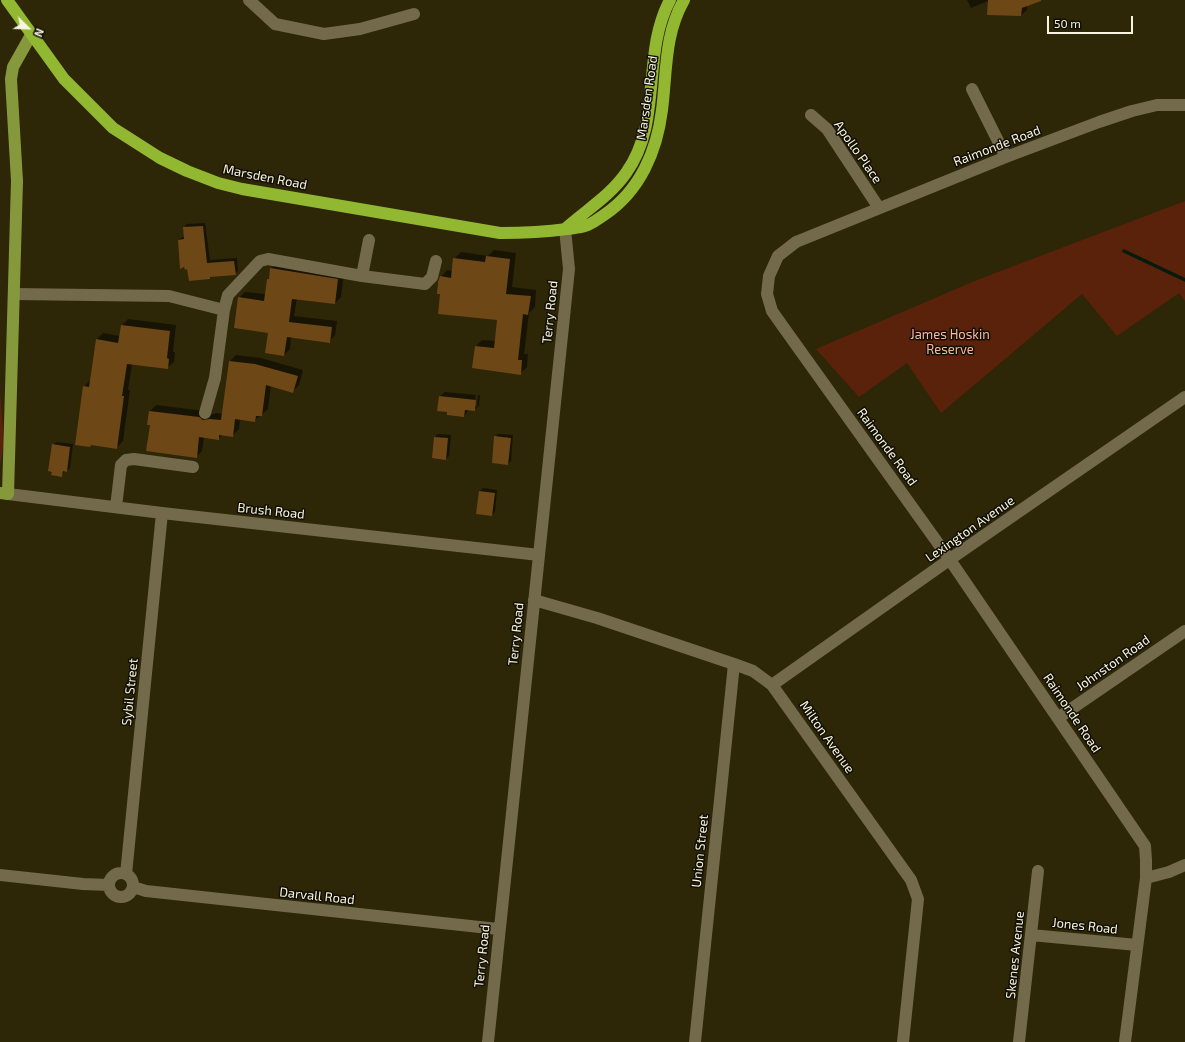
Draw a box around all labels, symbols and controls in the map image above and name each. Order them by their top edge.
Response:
north arrow [8,8,48,48]
scale bar [1049,8,1135,34]
text: 50 m [1054,16,1081,30]
text: N [32,27,47,39]
street label: Marsden Road [633,55,661,141]
street label: Apollo Place [831,118,885,186]
street label: Raimonde Road [951,122,1043,170]
street label: Marsden Road [222,161,308,193]
street label: Terry Road [539,280,561,344]
park label: James Hoskin Reserve [910,327,990,358]
street label: Raimonde Road [854,405,920,489]
street label: Lexington Avenue [923,493,1017,565]
street label: Brush Road [237,500,305,522]
street label: Terry Road [505,602,527,666]
street label: Johnston Road [1073,632,1153,694]
street label: Sybil Street [119,658,141,726]
street label: Raimonde Road [1040,671,1104,755]
street label: Milton Avenue [796,698,858,776]
street label: Union Street [688,814,712,888]
street label: Darvall Road [279,884,355,908]
street label: Skenes Avenue [1003,910,1027,1000]
street label: Jones Road [1051,915,1119,937]
street label: Terry Road [471,924,493,988]

